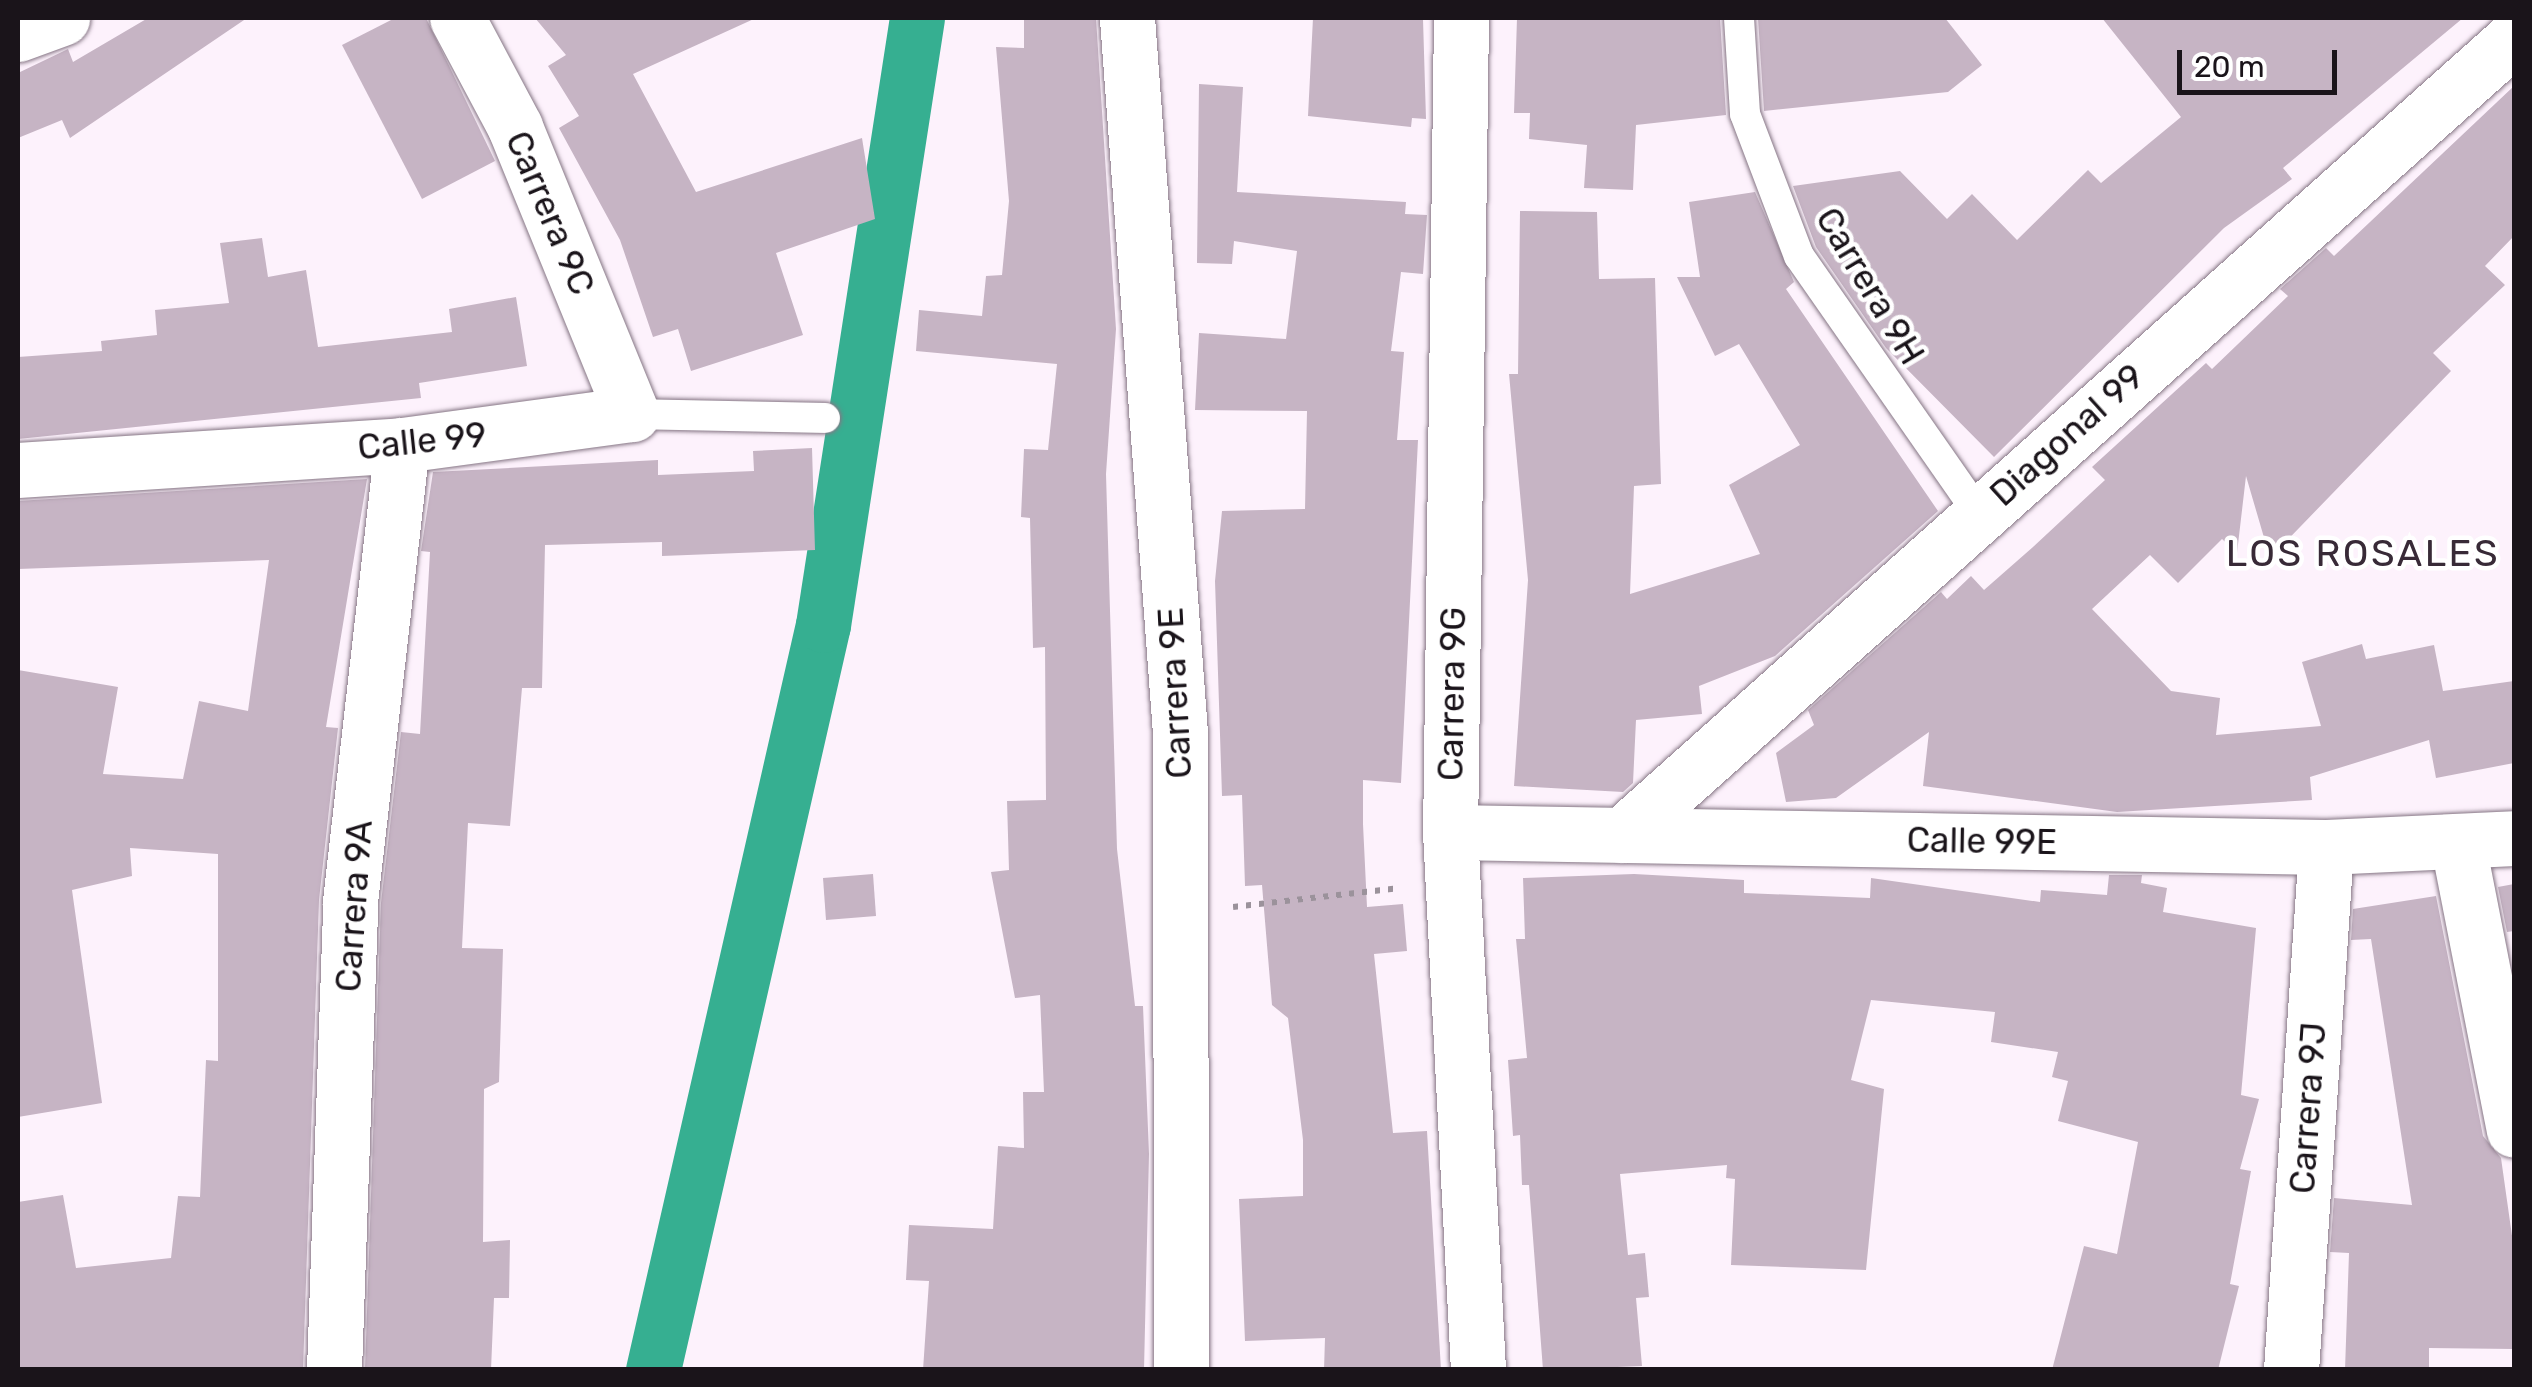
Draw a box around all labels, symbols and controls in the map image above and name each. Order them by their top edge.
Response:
scale bar [2182,30,2342,92]
text: 20 m [2194,49,2265,85]
street label: Carrera 9C [497,125,603,301]
street label: Carrera 9H [1807,200,1933,372]
street label: Diagonal 99 [1982,355,2152,515]
street label: Calle 99 [355,413,489,469]
district label: LOS ROSALES [2226,531,2500,577]
street label: Carrera 9E [1150,606,1200,780]
street label: Carrera 9G [1429,607,1475,781]
street label: Carrera 9A [327,819,381,993]
street label: Calle 99E [1906,819,2058,863]
street label: Carrera 9J [2281,1021,2335,1195]

